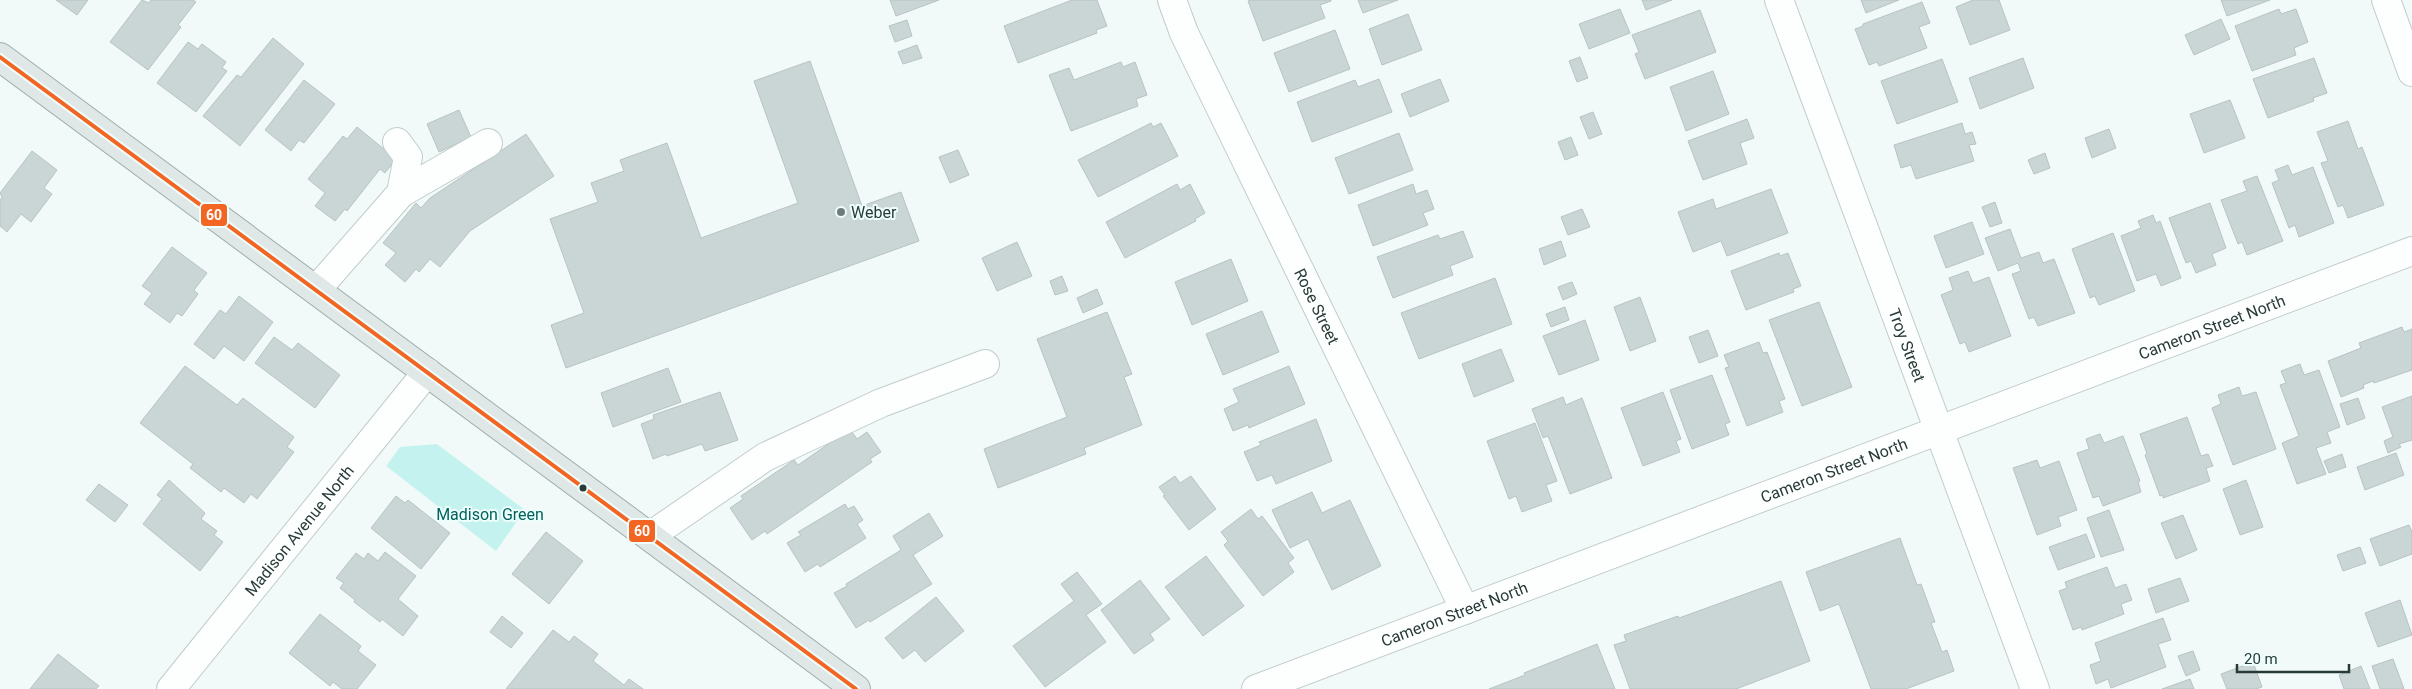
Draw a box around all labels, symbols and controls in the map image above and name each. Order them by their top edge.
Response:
line badge: 60 [200,203,228,227]
place label: Weber [851,203,897,222]
marker: Weber [835,206,847,218]
text: 60 [206,207,222,223]
street label: Rose Street [1290,265,1343,347]
street label: Cameron Street North [2136,291,2288,364]
street label: Troy Street [1884,306,1929,385]
street label: Cameron Street North [1758,434,1910,507]
street label: Madison Avenue North [241,461,358,600]
unlabelled marker [578,483,588,493]
park label: Madison Green [436,505,544,524]
line badge: 60 [628,519,656,543]
text: 60 [634,523,650,539]
street label: Cameron Street North [1378,578,1530,651]
scale bar [2237,642,2350,674]
text: 20 m [2244,650,2278,668]

